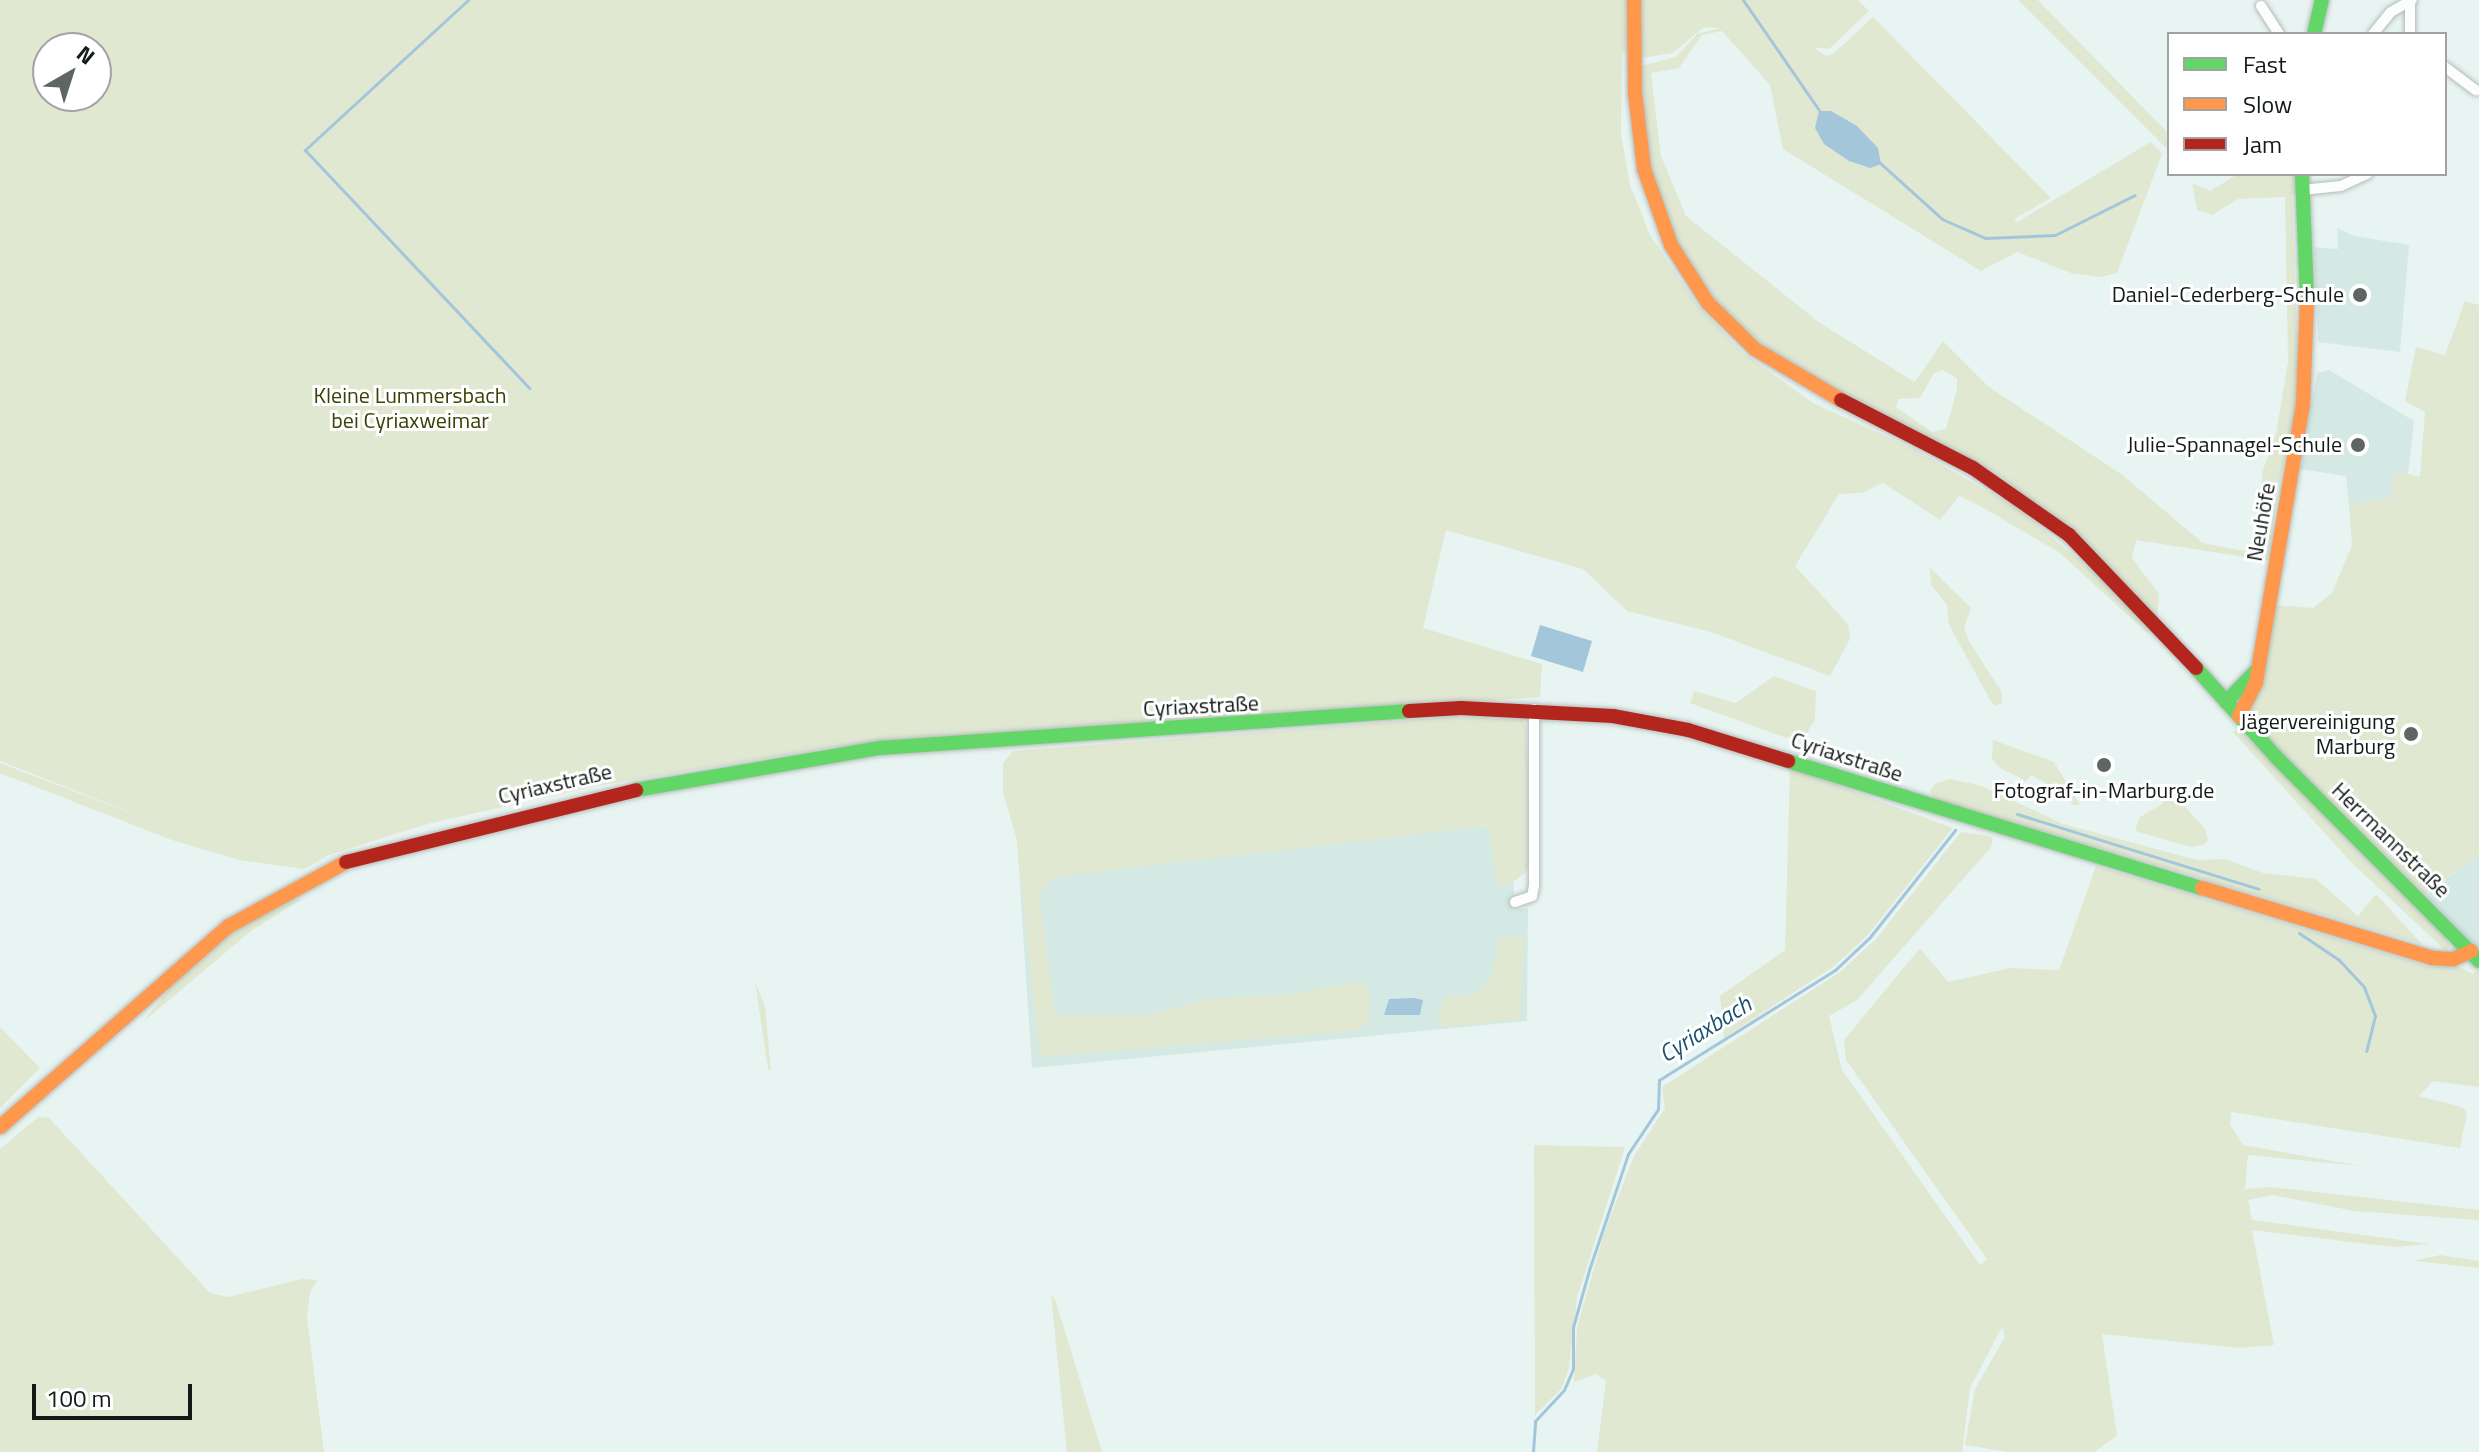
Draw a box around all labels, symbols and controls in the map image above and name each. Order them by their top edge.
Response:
north arrow [32,32,112,112]
legend [2167,32,2447,176]
text: N [69,37,102,73]
text: Fast [2243,46,2286,82]
text: Slow [2243,86,2292,122]
text: Jam [2243,126,2282,162]
place label: Daniel-Cederberg-Schule [2112,282,2344,308]
marker: Daniel-Cederberg-Schule [2351,286,2369,304]
park label: Kleine Lummersbach bei Cyriaxweimar [313,382,507,434]
place label: Julie-Spannagel-Schule [2127,432,2342,458]
marker: Julie-Spannagel-Schule [2349,436,2367,454]
street label: Neuhöfe [2241,481,2281,563]
street label: Cyriaxstraße [1142,690,1260,722]
place label: Jägervereinigung Marburg [2240,708,2395,760]
marker: Jägervereinigung Marburg [2402,725,2420,743]
street label: Cyriaxstraße [1788,727,1906,787]
marker: Fotograf-in-Marburg.de [2095,756,2113,774]
street label: Cyriaxstraße [496,758,614,810]
street label: Herrmannstraße [2326,777,2456,903]
place label: Fotograf-in-Marburg.de [1994,778,2214,804]
water label: Cyriaxbach [1654,989,1756,1069]
scale bar [36,1368,196,1418]
text: 100 m [46,1380,112,1416]

